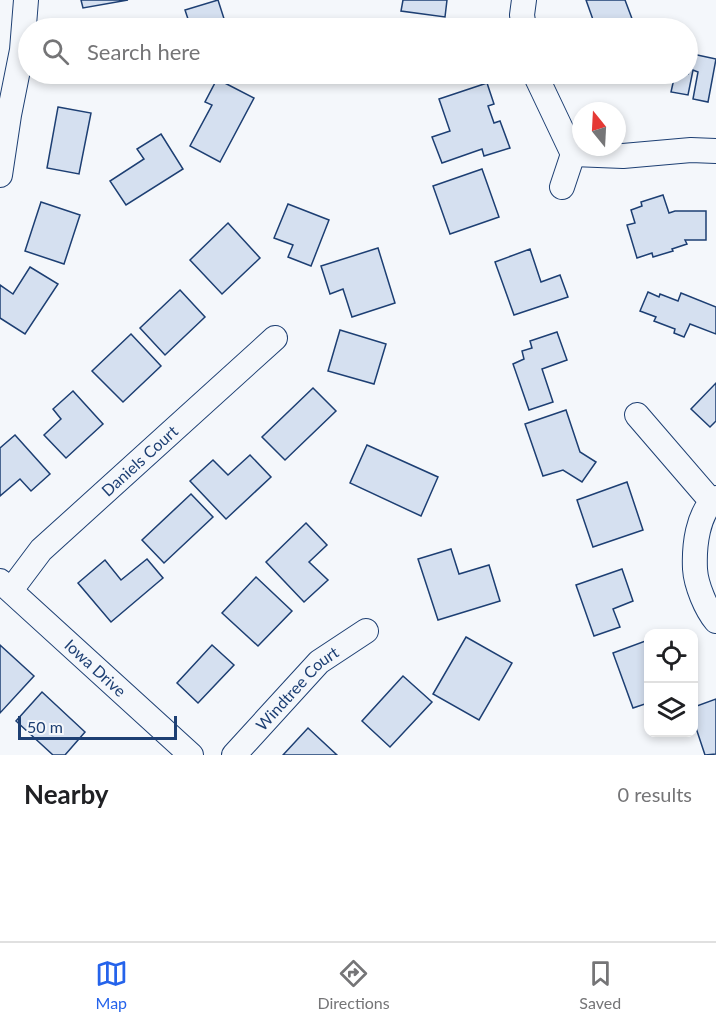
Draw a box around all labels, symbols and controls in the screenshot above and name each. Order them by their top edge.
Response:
search box [18,18,698,84]
icon: search [39,35,72,68]
text: Search here [87,38,200,65]
north arrow [572,102,626,156]
street label: Daniels Court [97,421,181,500]
map controls [644,629,698,737]
button: locate [644,629,698,683]
street label: Iowa Drive [61,635,130,700]
street label: Windtree Court [251,642,342,734]
button: layers [644,683,698,737]
scale bar [18,713,177,740]
text: 50 m [27,717,63,736]
text: Nearby [24,778,109,810]
text: 0 results [617,782,692,806]
tab: Map [95,957,128,1012]
tab: Directions [317,957,390,1012]
tab: Saved [579,957,621,1012]

